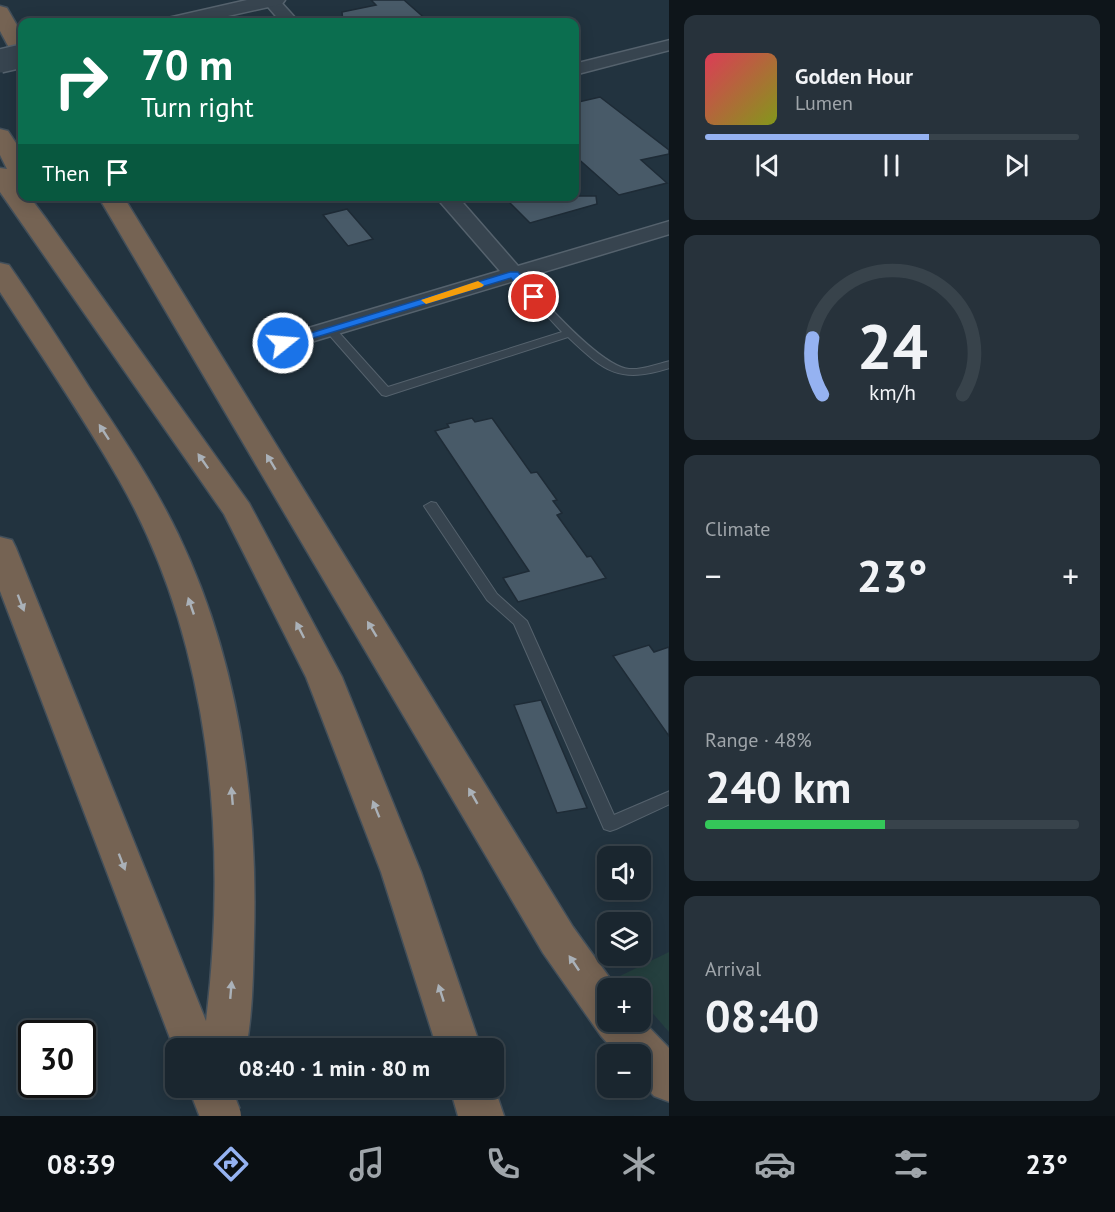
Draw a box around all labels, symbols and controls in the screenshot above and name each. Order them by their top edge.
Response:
text: 70 m [141,37,233,92]
icon: right [42,42,120,120]
text: Golden Hour [795,62,913,90]
text: Turn right [141,90,254,124]
text: Lumen [795,90,853,116]
icon: previous [751,149,784,182]
icon: pause [875,149,908,182]
icon: next [1000,149,1033,182]
icon: arrive [101,156,134,189]
text: Then [42,159,89,187]
pin [508,271,559,322]
icon: arrive [517,280,550,313]
text: 24 [857,305,927,386]
position arrow [251,311,315,375]
text: km/h [868,378,915,406]
one-way arrow [98,424,109,440]
one-way arrow [198,453,209,469]
one-way arrow [266,454,277,470]
text: Climate [705,516,771,542]
text: 23° [857,546,927,604]
text: − [705,554,722,597]
text: + [1062,554,1079,597]
one-way arrow [16,594,26,612]
one-way arrow [186,596,195,614]
one-way arrow [295,621,305,639]
one-way arrow [366,621,377,637]
text: Range · 48% [705,727,812,753]
text: 240 km [705,757,851,815]
one-way arrow [227,786,237,805]
one-way arrow [467,788,478,804]
one-way arrow [371,800,380,818]
map controls [597,846,651,1098]
button: sound [597,846,651,900]
one-way arrow [117,853,127,871]
button: layers [597,912,651,966]
one-way arrow [568,955,579,971]
text: Arrival [705,956,761,982]
button: + [597,978,651,1032]
one-way arrow [226,981,235,1000]
one-way arrow [436,984,445,1002]
text: 08:40 [705,986,819,1044]
speed limit sign: 30 [18,1020,96,1098]
button: − [597,1044,651,1098]
text: 08:40 · 1 min · 80 m [239,1054,430,1082]
icon: directions [210,1143,252,1185]
icon: music [346,1143,388,1185]
icon: phone [482,1143,524,1185]
icon: climate [618,1143,660,1185]
icon: car [754,1143,796,1185]
icon: filters [890,1143,932,1185]
text: 08:39 [47,1147,116,1181]
text: 23° [1026,1147,1068,1181]

